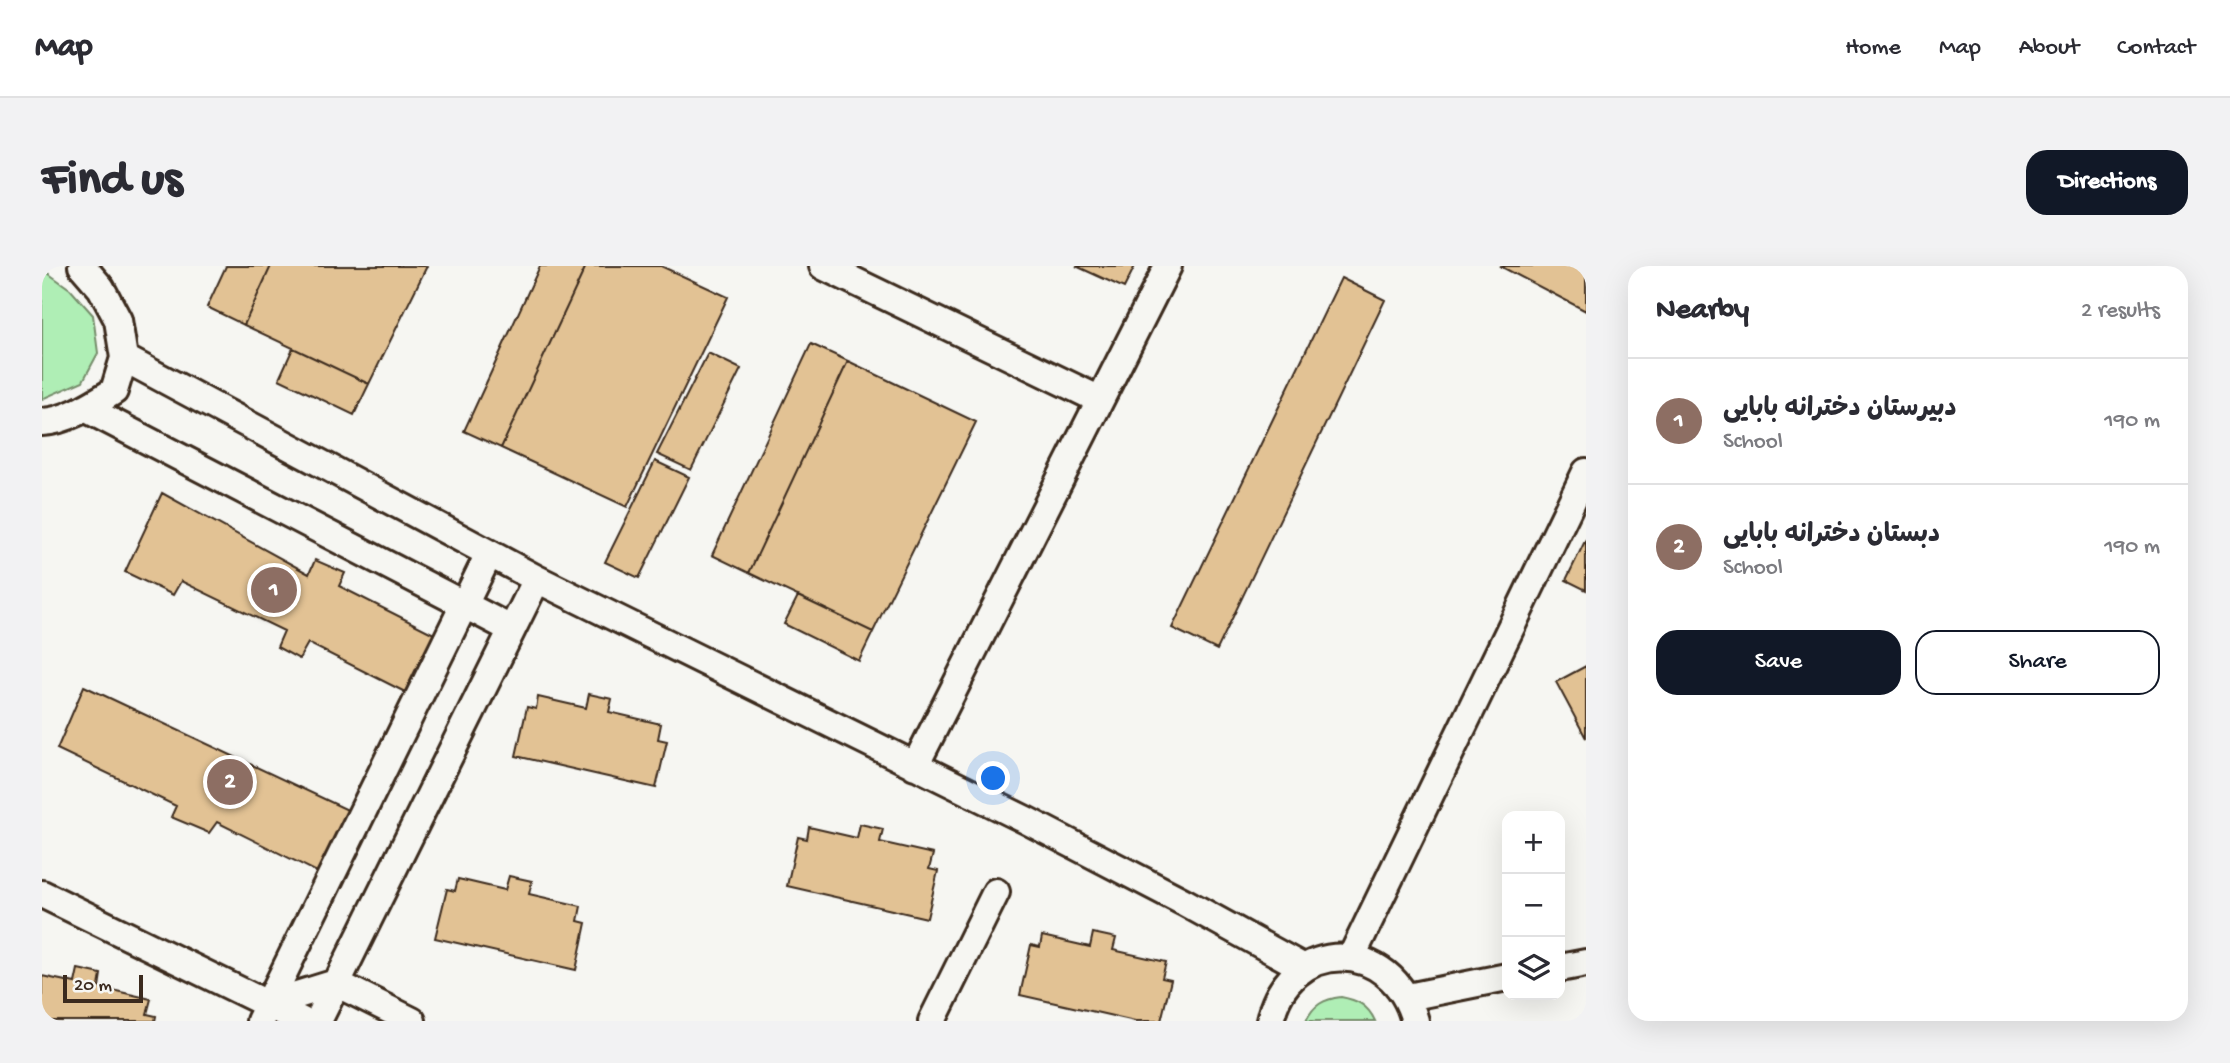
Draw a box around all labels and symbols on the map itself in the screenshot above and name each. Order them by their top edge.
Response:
pin: 1 [251,564,297,616]
pin: 2 [207,756,253,808]
your location [976,761,1010,795]
scale bar [63,972,144,1004]

